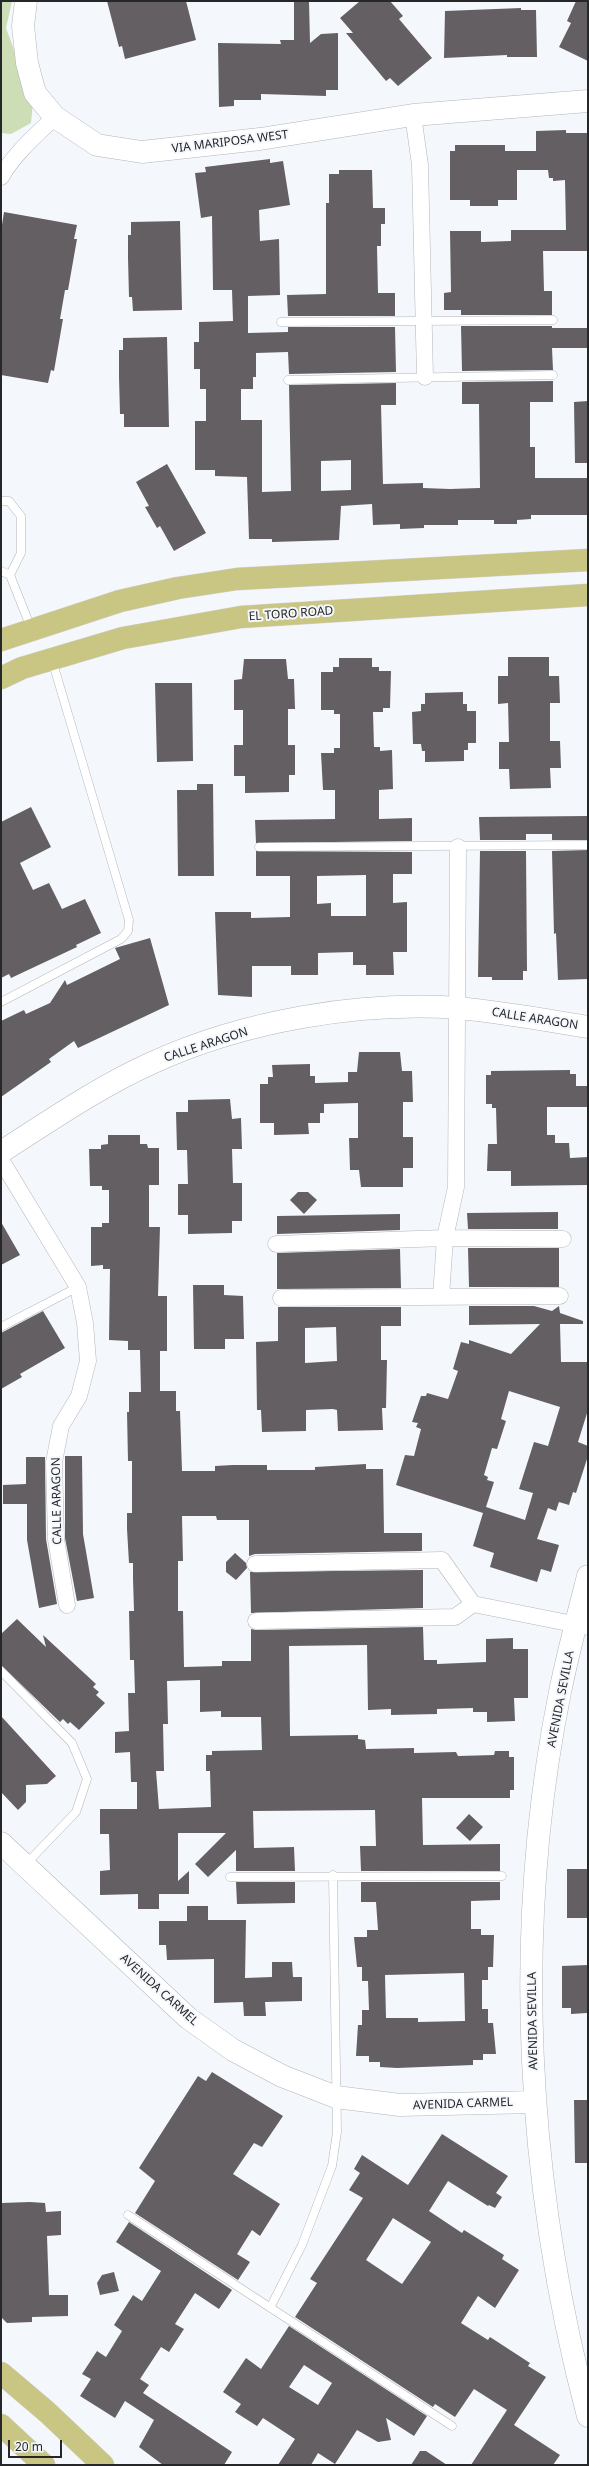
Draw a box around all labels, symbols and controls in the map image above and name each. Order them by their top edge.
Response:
street label: VIA MARIPOSA WEST [171,128,289,156]
street label: EL TORO ROAD [248,604,334,624]
street label: CALLE ARAGON [491,1005,579,1033]
street label: CALLE ARAGON [162,1025,250,1065]
street label: CALLE ARAGON [49,1457,65,1545]
street label: AVENIDA SEVILLA [545,1649,577,1749]
street label: AVENIDA CARMEL [117,1951,201,2029]
street label: AVENIDA SEVILLA [525,1972,541,2070]
street label: AVENIDA CARMEL [413,2095,513,2113]
scale bar [10,2432,64,2458]
text: 20 m [15,2438,43,2455]

